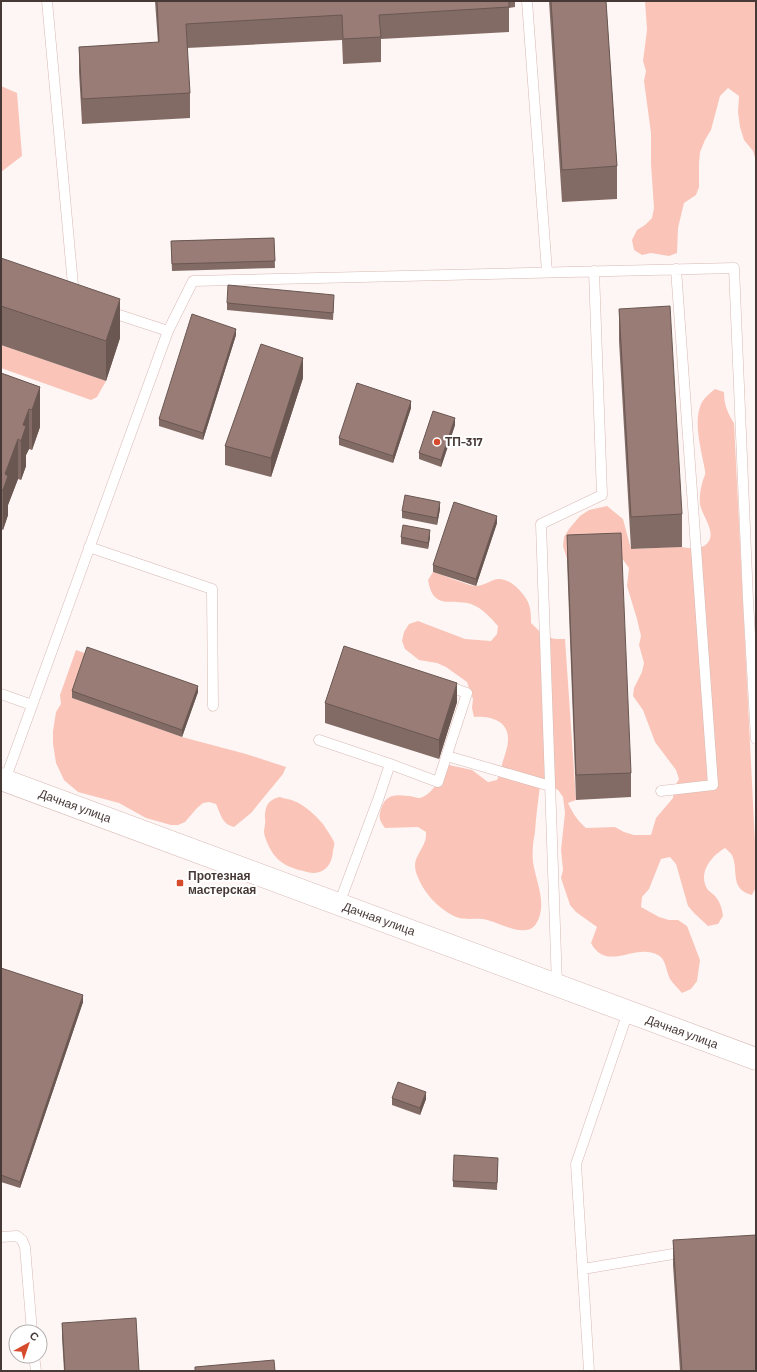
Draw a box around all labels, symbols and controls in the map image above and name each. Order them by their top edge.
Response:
place label: ТП-317 [445,434,483,448]
marker: ТП-317 [432,437,442,447]
street label: Дачная улица [37,785,114,826]
place label: Протезная мастерская [188,868,256,897]
marker: Протезная мастерская [175,878,185,888]
street label: Дачная улица [341,898,418,939]
street label: Дачная улица [644,1011,721,1052]
north arrow [8,1324,48,1364]
text: С [28,1328,42,1344]

